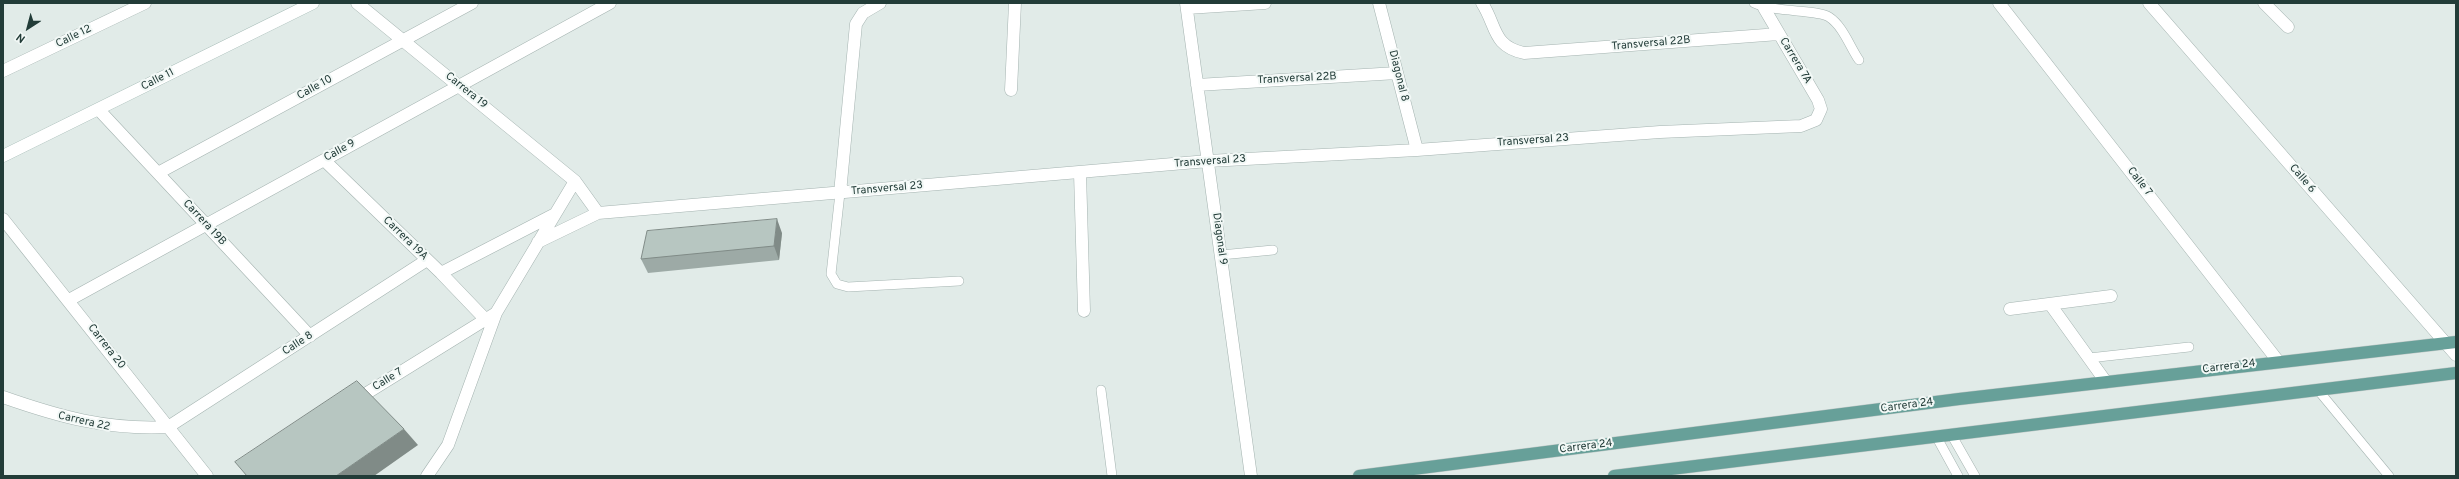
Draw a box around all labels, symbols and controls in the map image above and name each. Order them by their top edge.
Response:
north arrow [8,8,48,48]
street label: Calle 12 [54,23,94,51]
text: N [14,30,28,46]
street label: Transversal 22B [1611,34,1691,54]
street label: Carrera 7A [1776,35,1814,87]
street label: Diagonal 8 [1385,49,1411,103]
street label: Calle 11 [139,66,177,94]
street label: Carrera 19 [442,70,490,112]
street label: Transversal 22B [1257,70,1337,88]
street label: Calle 10 [295,73,335,103]
street label: Transversal 23 [1497,132,1569,150]
street label: Calle 9 [322,137,358,165]
street label: Transversal 23 [1174,153,1246,171]
street label: Calle 6 [2286,162,2318,196]
street label: Calle 7 [2124,165,2154,199]
street label: Transversal 23 [851,179,923,199]
street label: Carrera 19B [180,197,228,249]
street label: Diagonal 9 [1209,212,1229,266]
street label: Carrera 19A [380,214,430,264]
street label: Carrera 20 [84,322,128,372]
street label: Calle 8 [280,329,316,359]
street label: Carrera 24 [2202,357,2256,377]
street label: Calle 7 [371,366,405,394]
street label: Carrera 24 [1880,396,1934,416]
street label: Carrera 22 [57,410,111,434]
street label: Carrera 24 [1559,437,1613,457]

